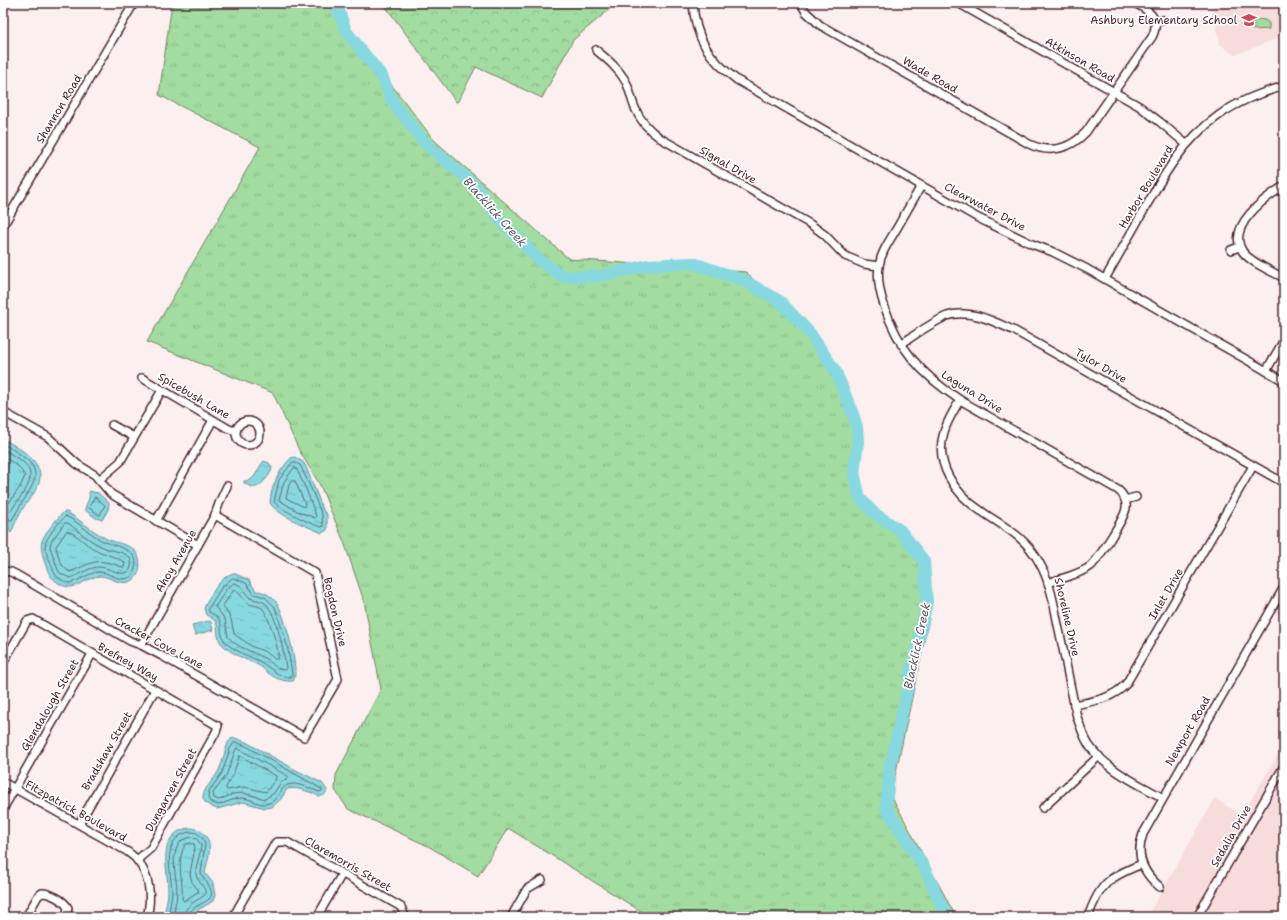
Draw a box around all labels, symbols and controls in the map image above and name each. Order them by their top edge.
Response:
school or university icon: Ashbury Elementary School [1240,11,1258,29]
place label: Ashbury Elementary School [1090,13,1238,28]
street label: Atkinson Road [1042,34,1118,86]
street label: Wade Road [900,53,960,97]
street label: Shannon Road [33,72,85,146]
street label: Signal Drive [697,143,759,187]
street label: Harbor Boulevard [1115,143,1177,231]
water label: Blacklick Creek [460,174,530,250]
street label: Clearwater Drive [942,179,1028,235]
street label: Tylor Drive [1072,345,1130,387]
street label: Laguna Drive [938,367,1006,417]
street label: Spicebush Lane [155,369,233,423]
street label: Ahoy Avenue [152,527,200,595]
street label: Inlet Drive [1145,565,1187,623]
street label: Bogdon Drive [320,576,350,648]
street label: Shoreline Drive [1051,576,1083,658]
water label: Blacklick Creek [900,601,934,691]
street label: Cracker Cove Lane [112,613,206,673]
street label: Brefney Way [95,639,161,685]
street label: Glendalough Street [18,656,83,754]
street label: Newport Road [1162,694,1214,768]
street label: Bradshaw Street [78,709,136,793]
street label: Dungarven Street [142,745,200,835]
street label: Fitzpatrick Boulevard [23,777,129,845]
street label: Sedalia Drive [1207,802,1255,870]
street label: Claremorris Street [302,833,394,895]

